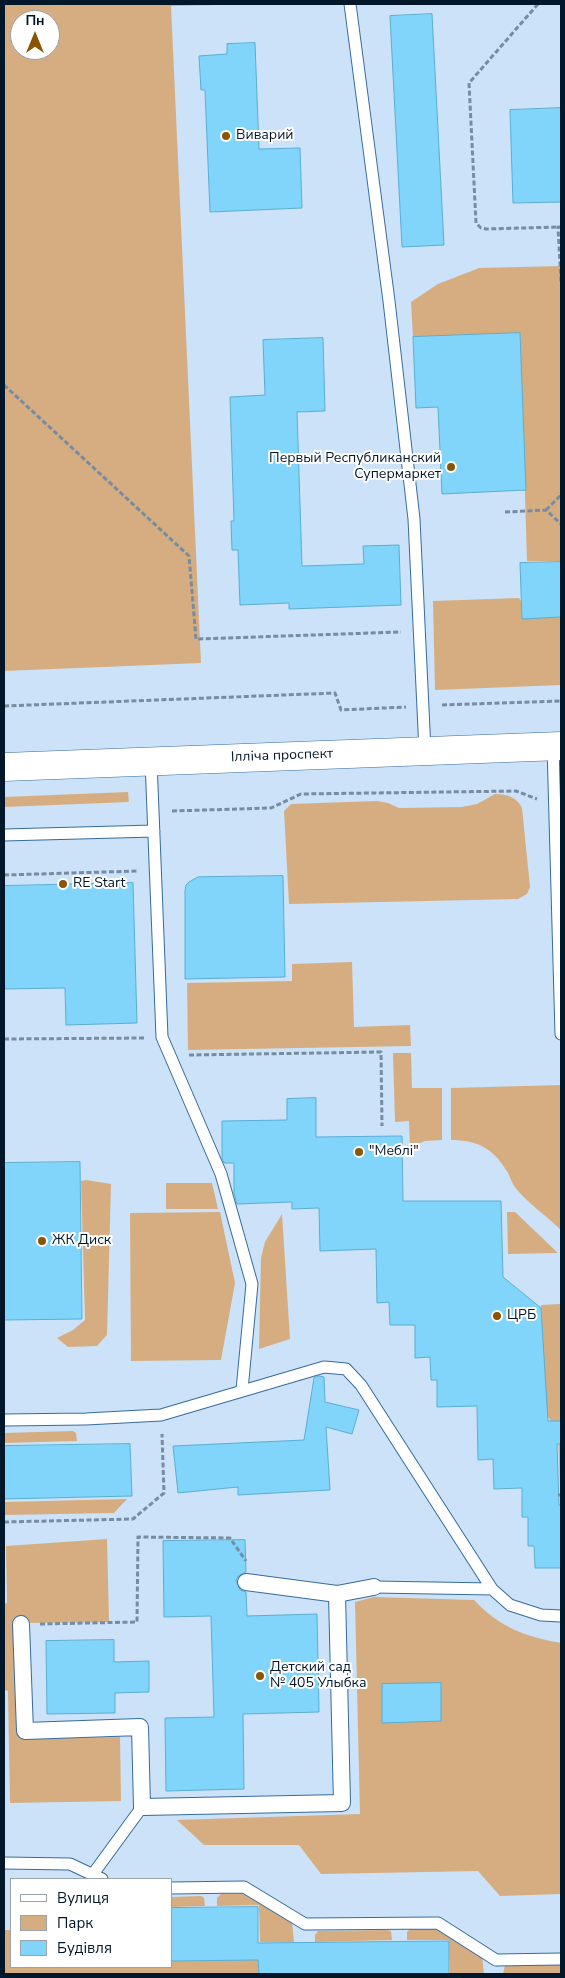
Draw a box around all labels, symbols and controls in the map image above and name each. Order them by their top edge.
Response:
north arrow [10,10,60,60]
text: Пн [25,11,45,30]
place label: Виварий [236,128,293,144]
marker: Виварий [220,130,232,142]
place label: Первый Республиканский Супермаркет [269,451,441,484]
marker: Первый Республиканский Супермаркет [445,461,457,473]
street label: Ілліча проспект [231,746,333,766]
place label: RE Start [73,876,125,892]
marker: RE Start [57,878,69,890]
place label: "Меблі" [369,1144,419,1160]
marker: "Меблі" [353,1146,365,1158]
place label: ЖК Диск [52,1233,111,1249]
marker: ЖК Диск [36,1235,48,1247]
place label: ЦРБ [507,1308,536,1324]
marker: ЦРБ [491,1310,503,1322]
place label: Детский сад № 405 Улыбка [270,1660,366,1692]
marker: Детский сад № 405 Улыбка [254,1670,266,1682]
legend [10,1878,172,1968]
text: Вулиця [57,1888,109,1908]
text: Парк [57,1913,93,1933]
text: Будівля [57,1938,112,1958]

